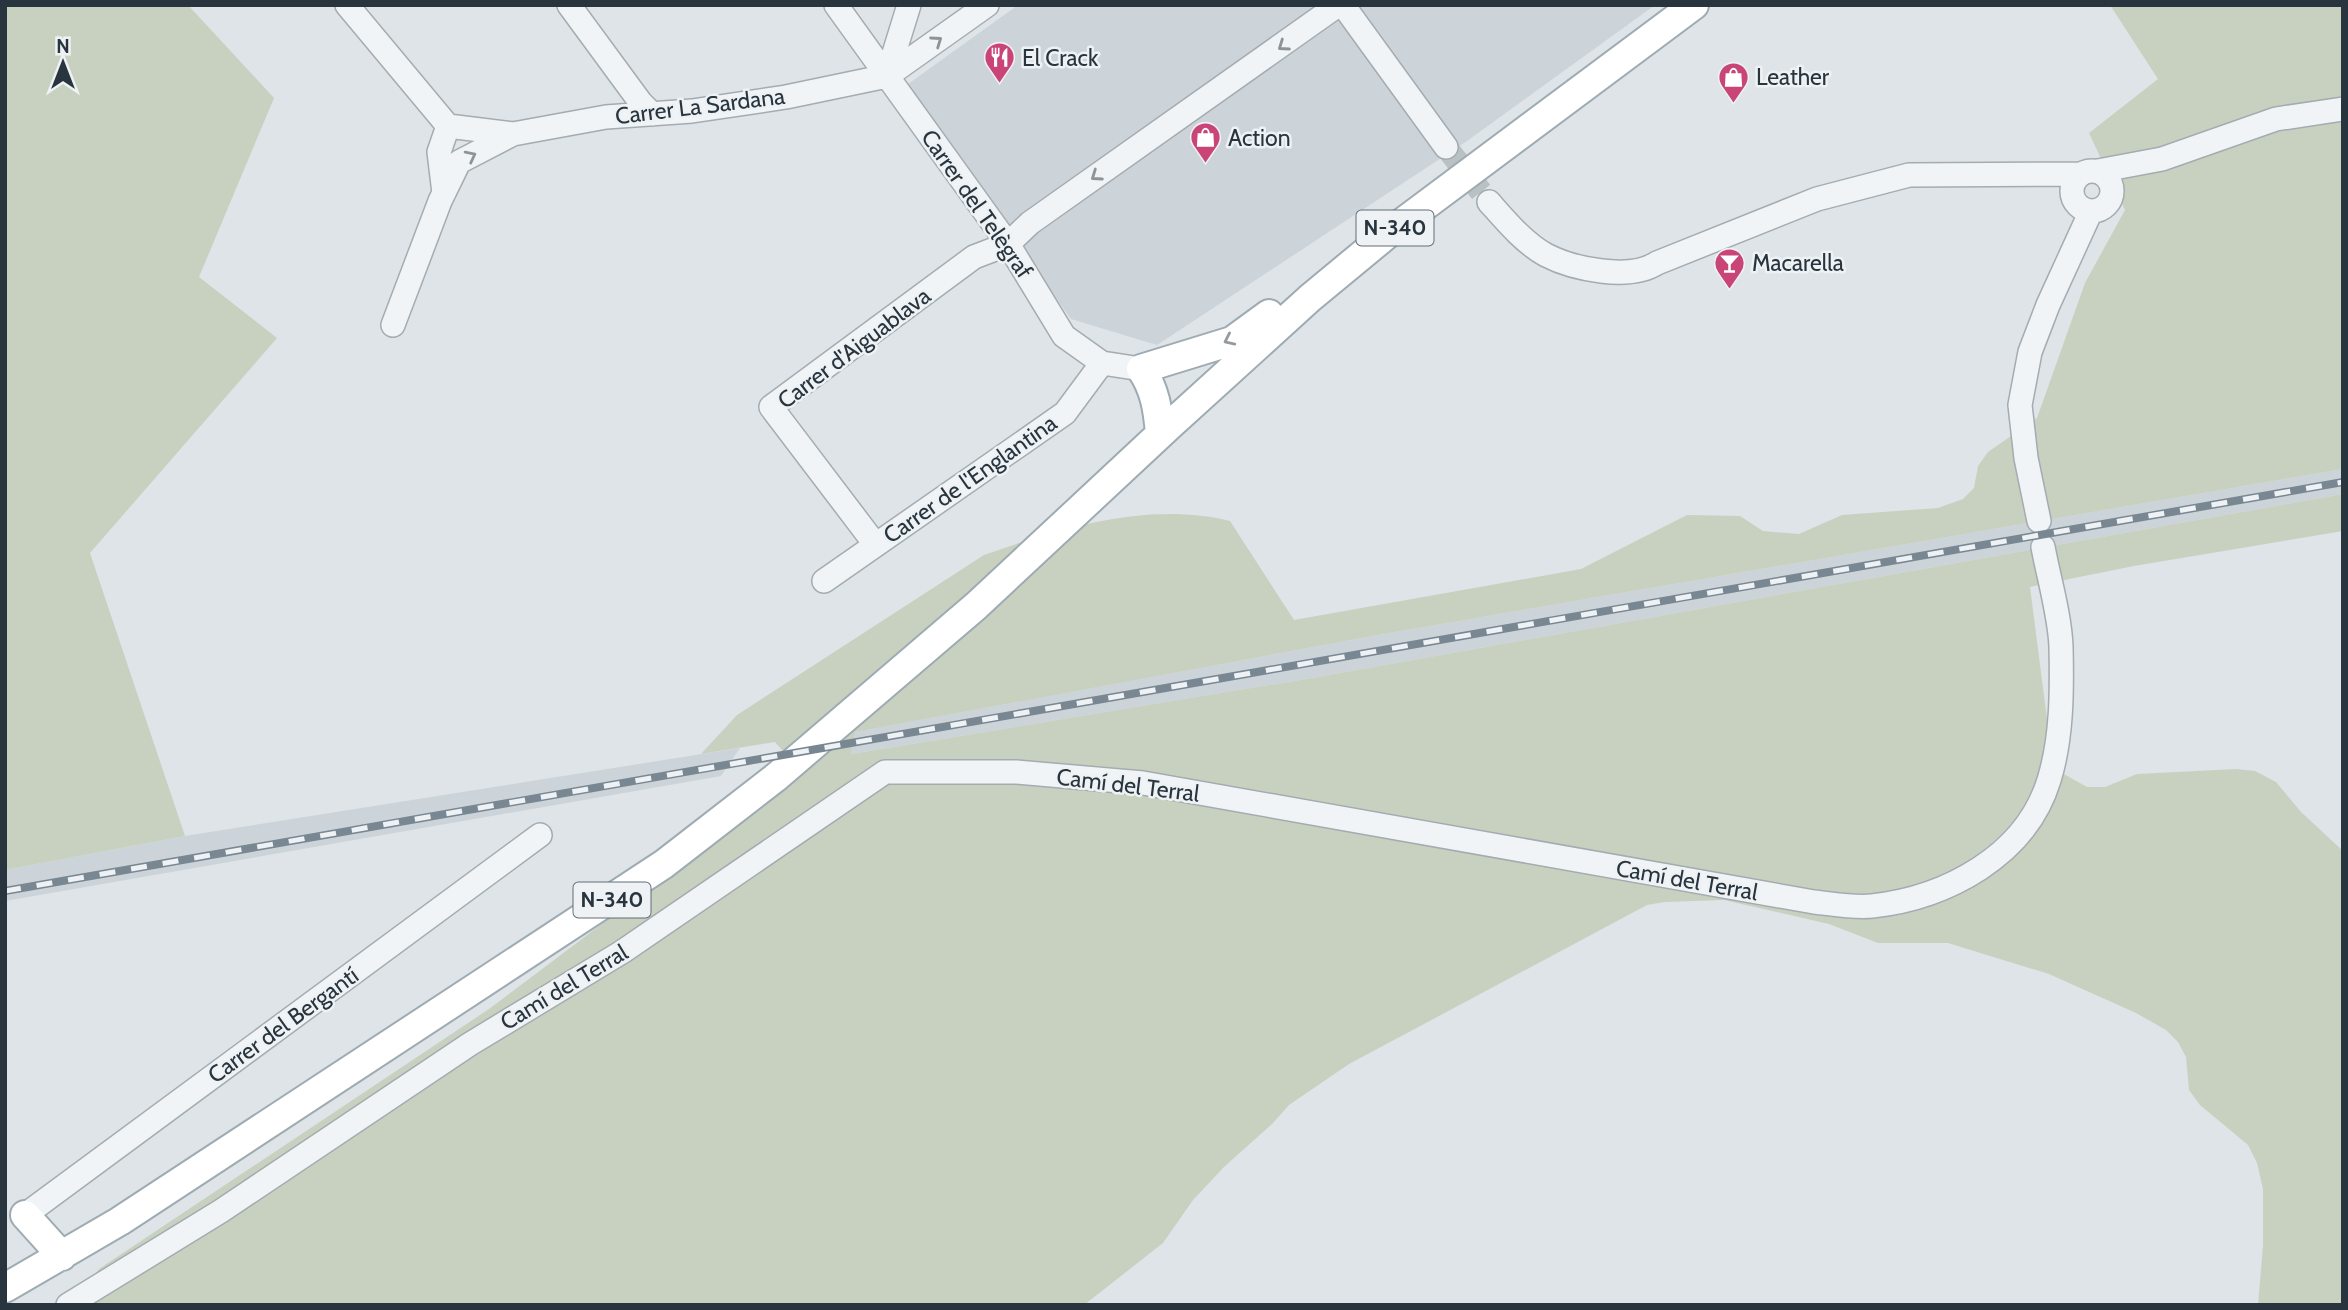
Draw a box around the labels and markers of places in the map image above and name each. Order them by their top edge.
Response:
restaurant icon: El Crack [982,41,1016,85]
place label: El Crack [1022,44,1099,72]
shop icon: Leather [1716,60,1750,104]
place label: Leather [1756,63,1830,91]
shop icon: Action [1188,121,1222,165]
place label: Action [1228,124,1291,152]
bar icon: Macarella [1712,246,1746,290]
place label: Macarella [1752,249,1844,277]

